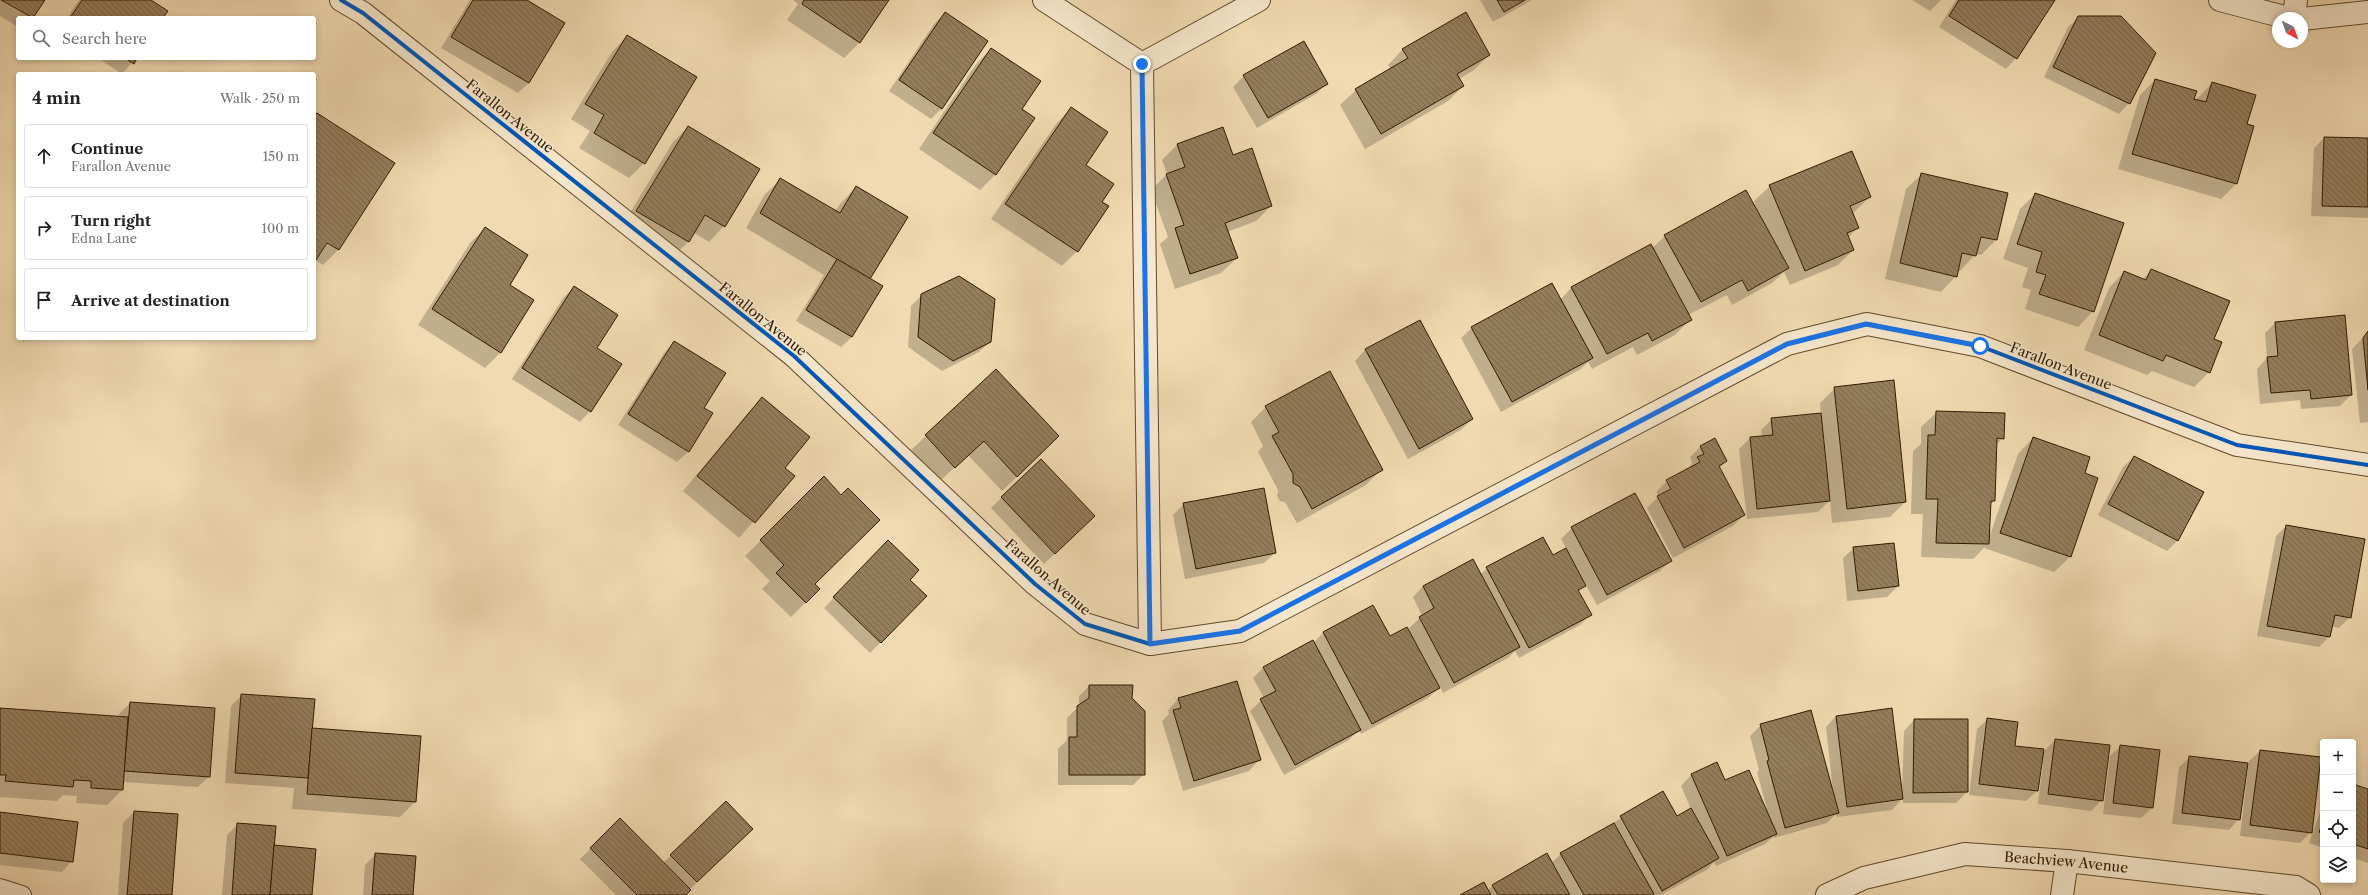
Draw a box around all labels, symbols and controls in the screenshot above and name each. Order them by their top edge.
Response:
north arrow [2272,12,2308,48]
search box [16,16,316,60]
icon: search [30,27,52,49]
text: Search here [62,29,147,48]
route end [1133,55,1151,73]
street label: Farallon Avenue [462,75,558,157]
text: 4 min [32,88,81,108]
text: Walk · 250 m [220,90,300,106]
text: Continue [71,139,143,158]
icon: ahead [33,145,55,167]
text: 150 m [263,148,299,164]
text: Farallon Avenue [71,158,171,174]
text: Turn right [71,211,151,230]
icon: right [33,217,55,239]
text: 100 m [261,220,299,236]
text: Edna Lane [71,230,137,246]
street label: Farallon Avenue [715,278,811,360]
icon: arrive [33,289,55,311]
text: Arrive at destination [71,291,230,310]
route start [1971,337,1989,355]
street label: Farallon Avenue [2007,338,2115,394]
street label: Farallon Avenue [1001,535,1095,619]
map controls [2320,739,2356,883]
button: + [2320,739,2356,775]
button: − [2320,775,2356,811]
button: locate [2320,811,2356,847]
button: layers [2320,847,2356,883]
street label: Beachview Avenue [2004,848,2129,877]

